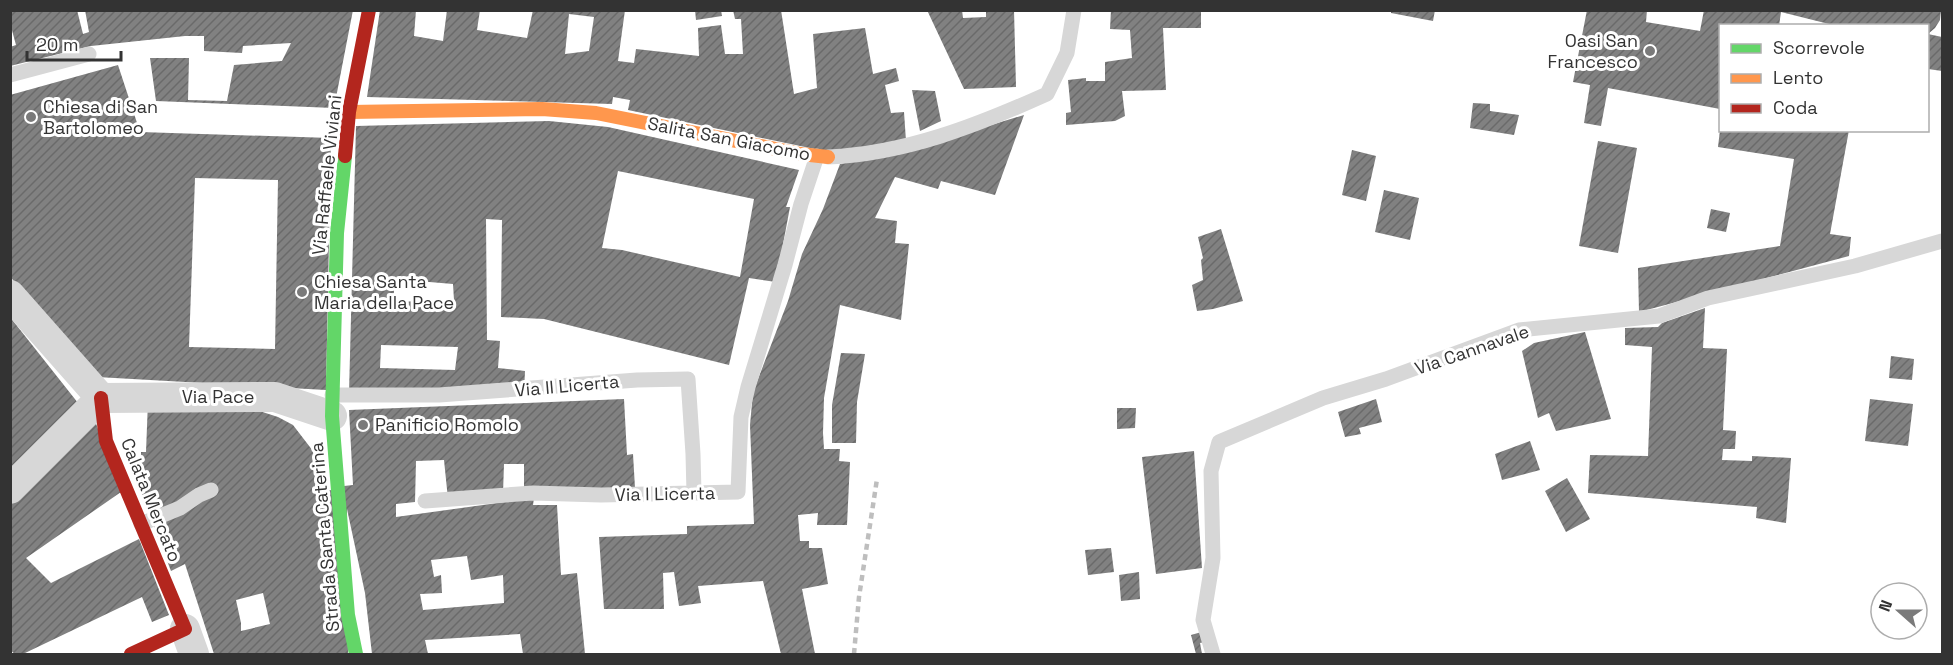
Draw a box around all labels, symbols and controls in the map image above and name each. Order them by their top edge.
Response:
scale bar [27,24,122,62]
legend [1719,24,1929,132]
place label: Oasi San Francesco [1548,29,1638,73]
text: 20 m [36,33,79,56]
text: Scorrevole [1773,36,1865,59]
marker: Oasi San Francesco [1643,44,1657,58]
text: Lento [1773,66,1823,89]
street label: Via Raffaele Viviani [307,94,346,256]
place label: Chiesa di San Bartolomeo [43,95,158,139]
text: Coda [1773,96,1818,119]
marker: Chiesa di San Bartolomeo [24,110,38,124]
street label: Salita San Giacomo [646,111,812,166]
place label: Chiesa Santa Maria della Pace [314,270,454,314]
marker: Chiesa Santa Maria della Pace [295,285,309,299]
street label: Via Cannavale [1412,319,1532,380]
street label: Via II Licerta [514,369,620,402]
street label: Via Pace [182,385,254,408]
place label: Panificio Romolo [375,413,519,436]
marker: Panificio Romolo [356,418,370,432]
street label: Calata Mercato [116,434,187,565]
street label: Strada Santa Caterina [305,441,344,633]
street label: Via I Licerta [615,481,715,506]
north arrow [1869,581,1929,641]
text: N [1874,597,1897,615]

